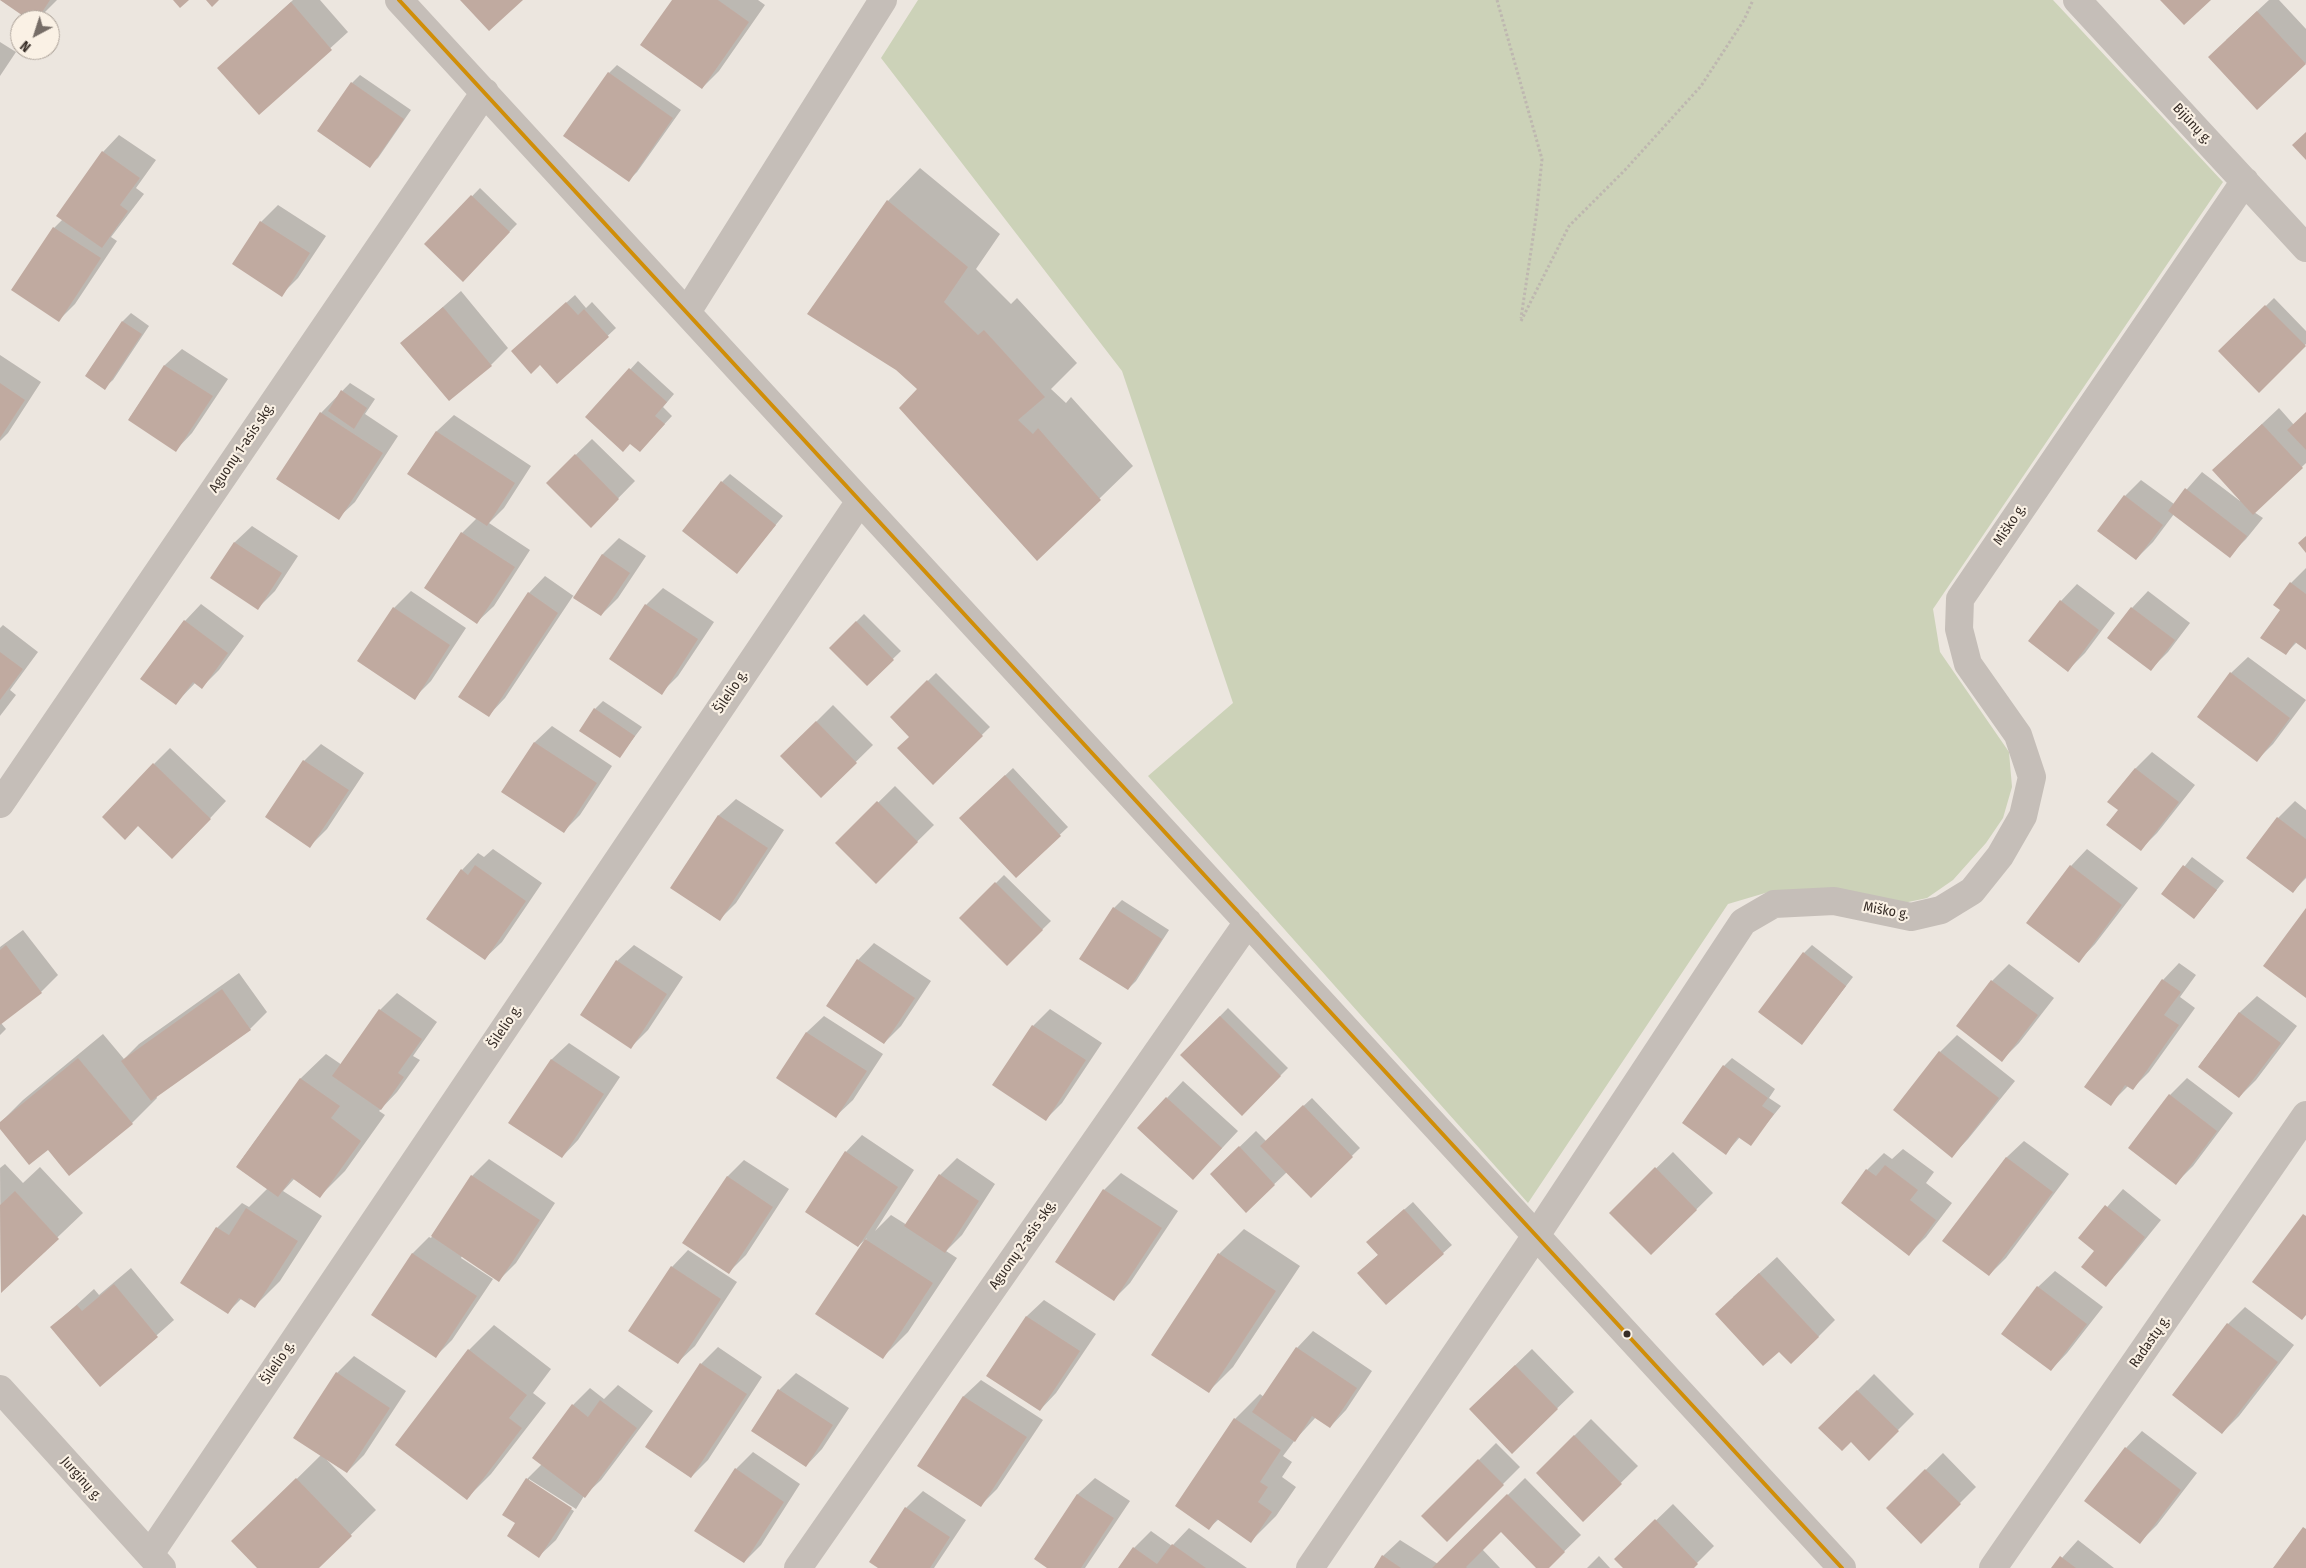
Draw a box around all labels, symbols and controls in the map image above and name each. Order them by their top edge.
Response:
north arrow [10,10,60,60]
text: N [17,37,34,55]
street label: Bijūnų g. [2169,100,2215,148]
street label: Aguonų 1-asis skg. [206,400,278,496]
street label: Miško g. [1990,501,2030,549]
street label: Šilelio g. [710,667,752,717]
street label: Miško g. [1862,899,1910,923]
street label: Šilelio g. [484,1002,526,1052]
street label: Aguonų 2-asis skg. [986,1197,1060,1293]
street label: Radastų g. [2126,1313,2174,1371]
unlabelled marker [1622,1329,1632,1339]
street label: Šilelio g. [257,1338,299,1388]
street label: Jurginų g. [57,1454,105,1504]

